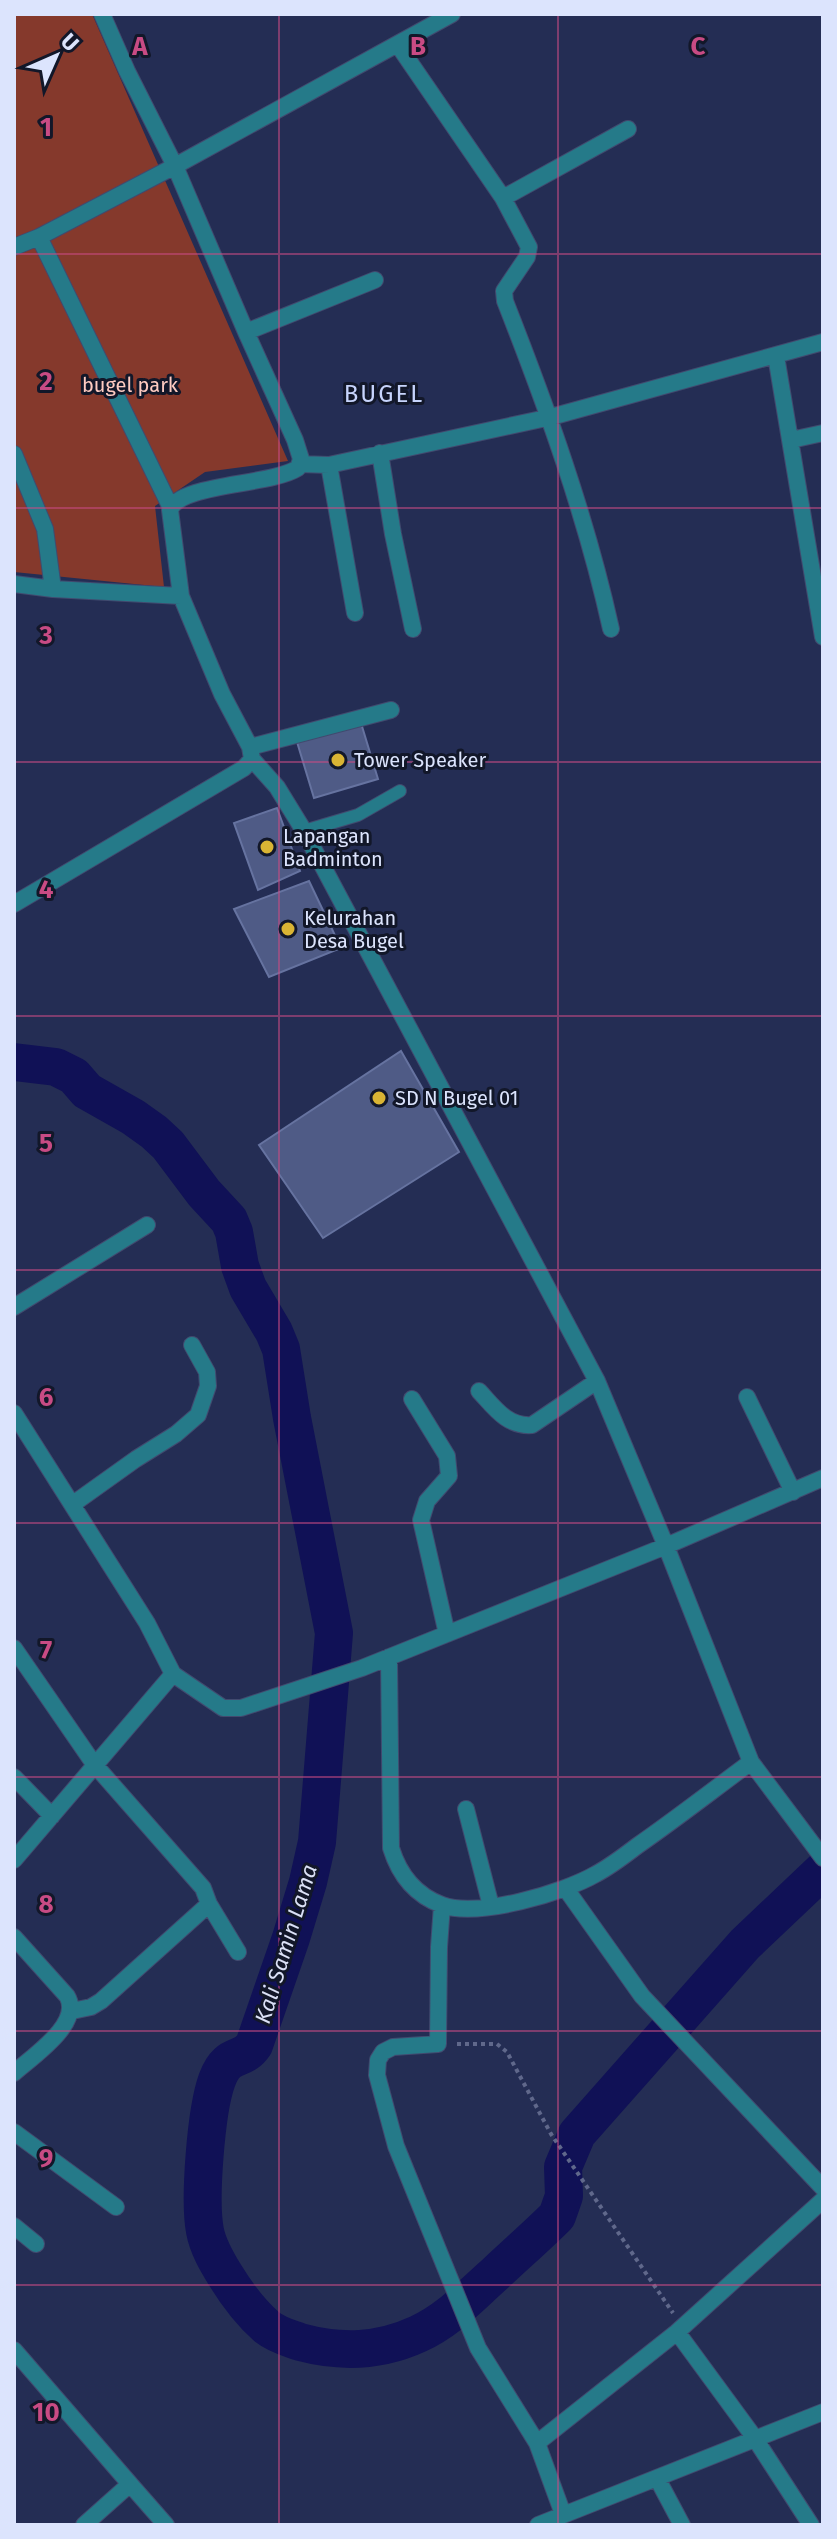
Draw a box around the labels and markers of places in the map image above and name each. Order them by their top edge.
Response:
place label: Tower Speaker [354,748,486,772]
marker: Tower Speaker [329,751,347,769]
place label: Lapangan Badminton [283,824,383,871]
marker: Lapangan Badminton [258,838,276,856]
place label: Kelurahan Desa Bugel [304,906,404,953]
marker: Kelurahan Desa Bugel [279,920,297,938]
place label: SD N Bugel 01 [395,1086,518,1110]
marker: SD N Bugel 01 [370,1089,388,1107]

